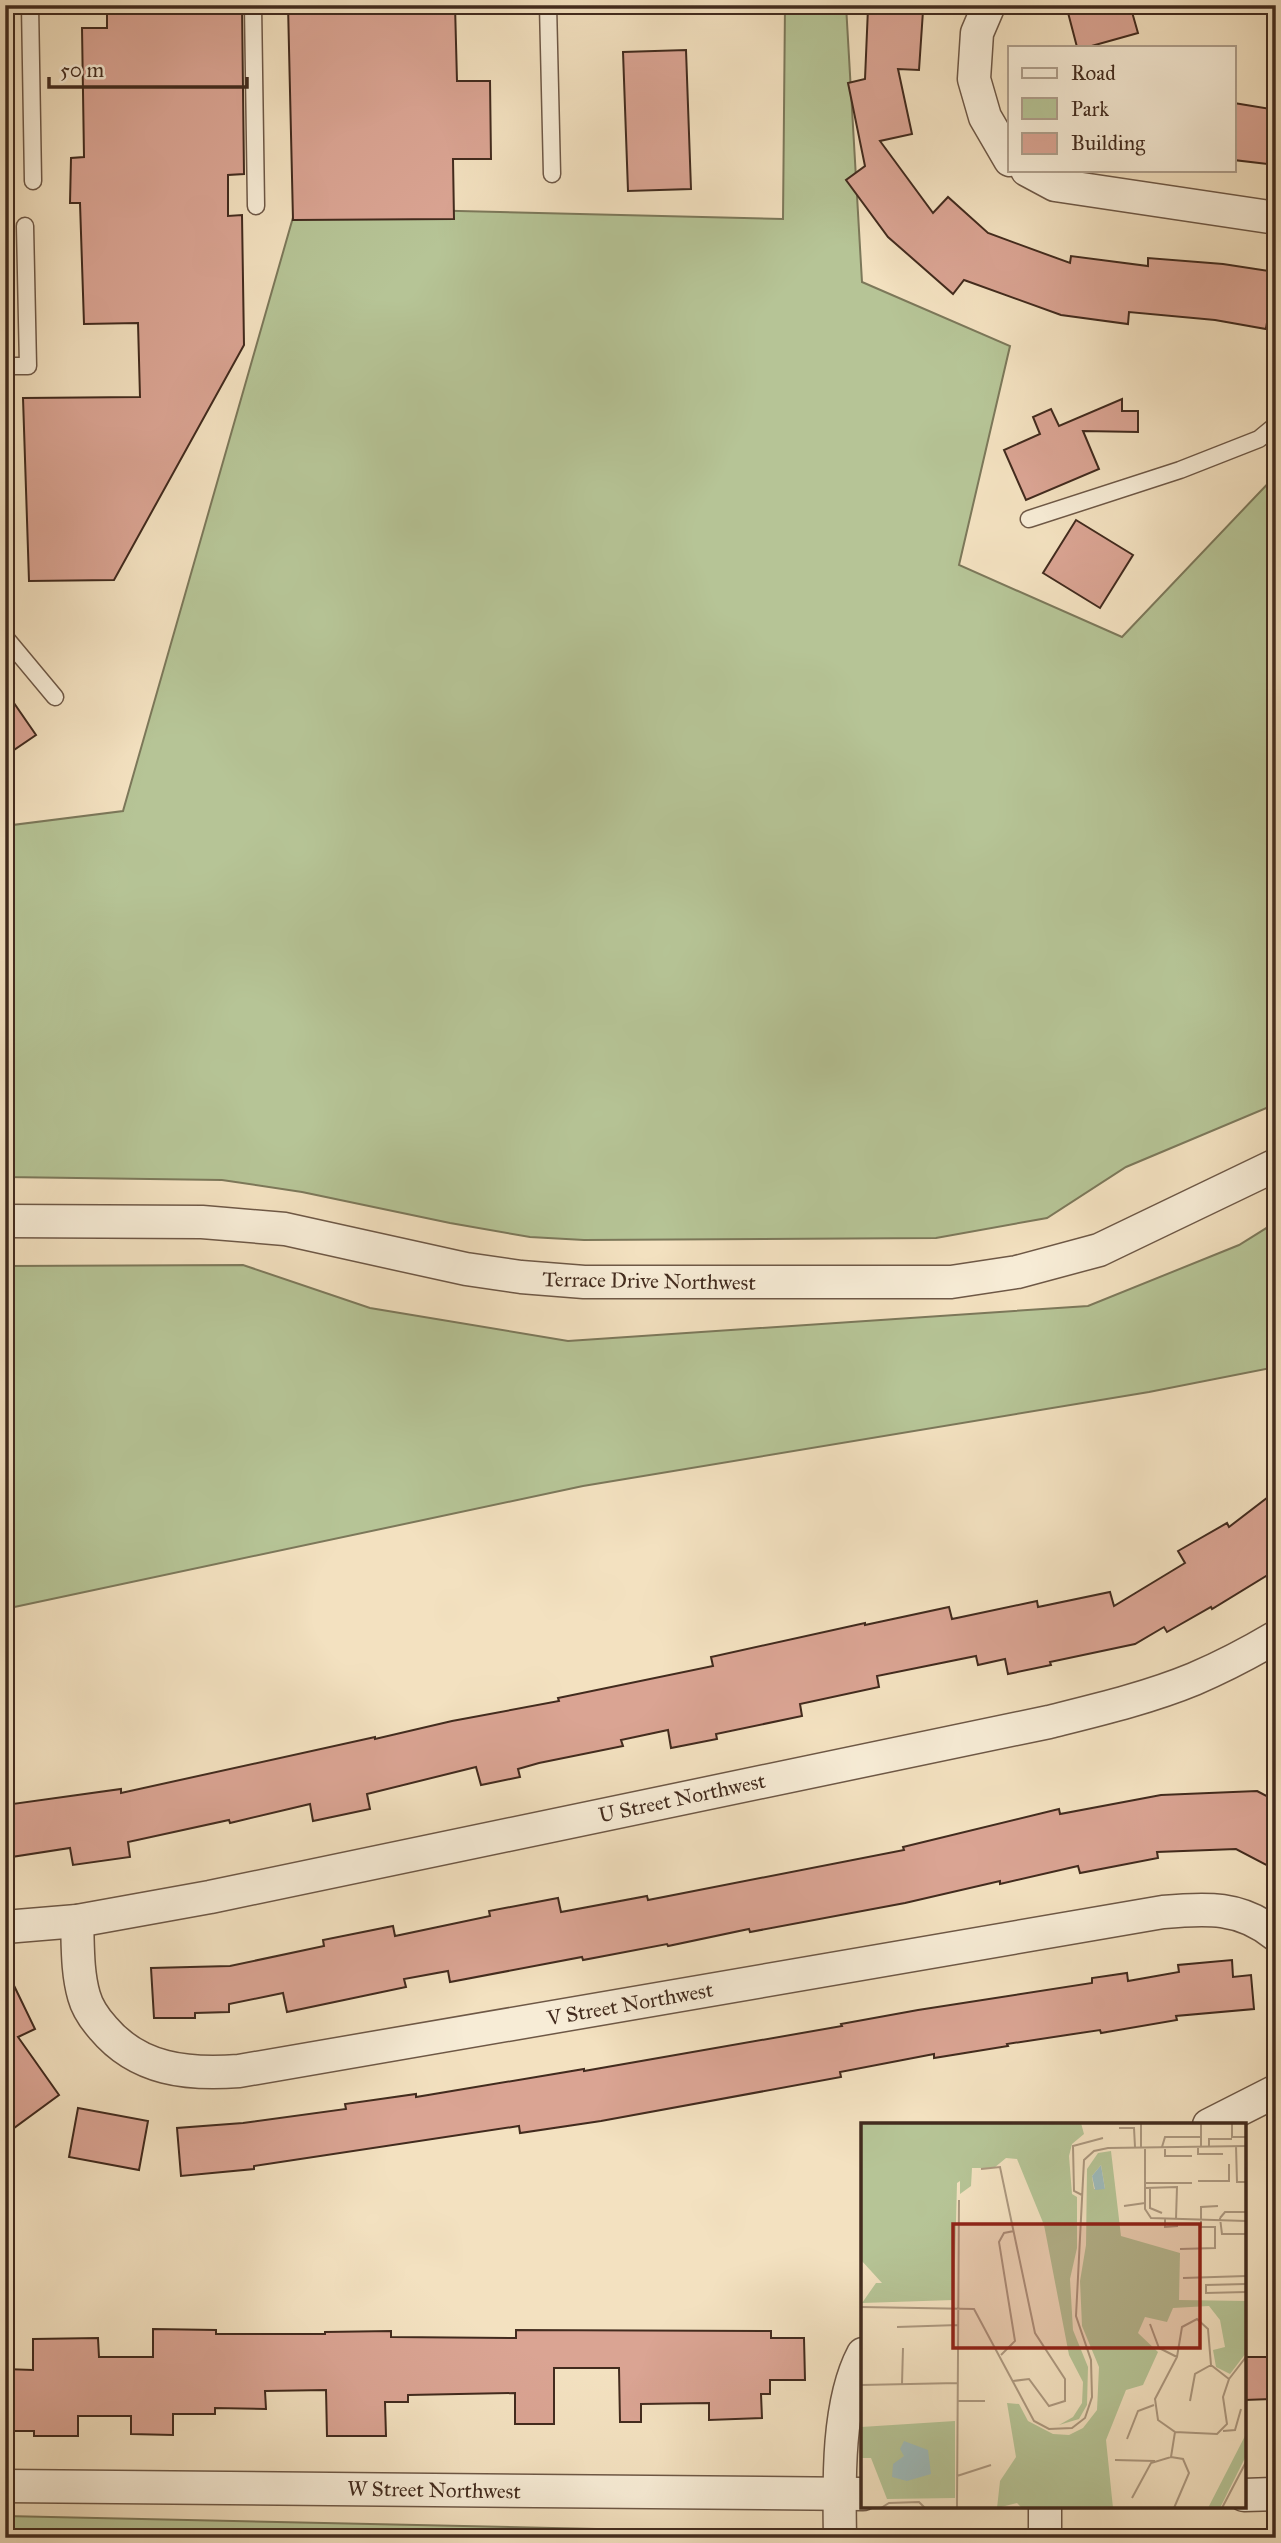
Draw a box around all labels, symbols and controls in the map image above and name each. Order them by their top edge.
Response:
scale bar [49,46,247,90]
legend [1008,46,1236,172]
text: 50 m [60,57,105,83]
text: Road [1071,60,1116,86]
text: Park [1071,96,1109,122]
text: Building [1071,130,1145,156]
street label: Terrace Drive Northwest [542,1266,757,1296]
street label: U Street Northwest [596,1767,768,1828]
street label: V Street Northwest [544,1977,716,2032]
inset map [861,2123,1246,2508]
street label: W Street Northwest [347,2475,521,2505]

